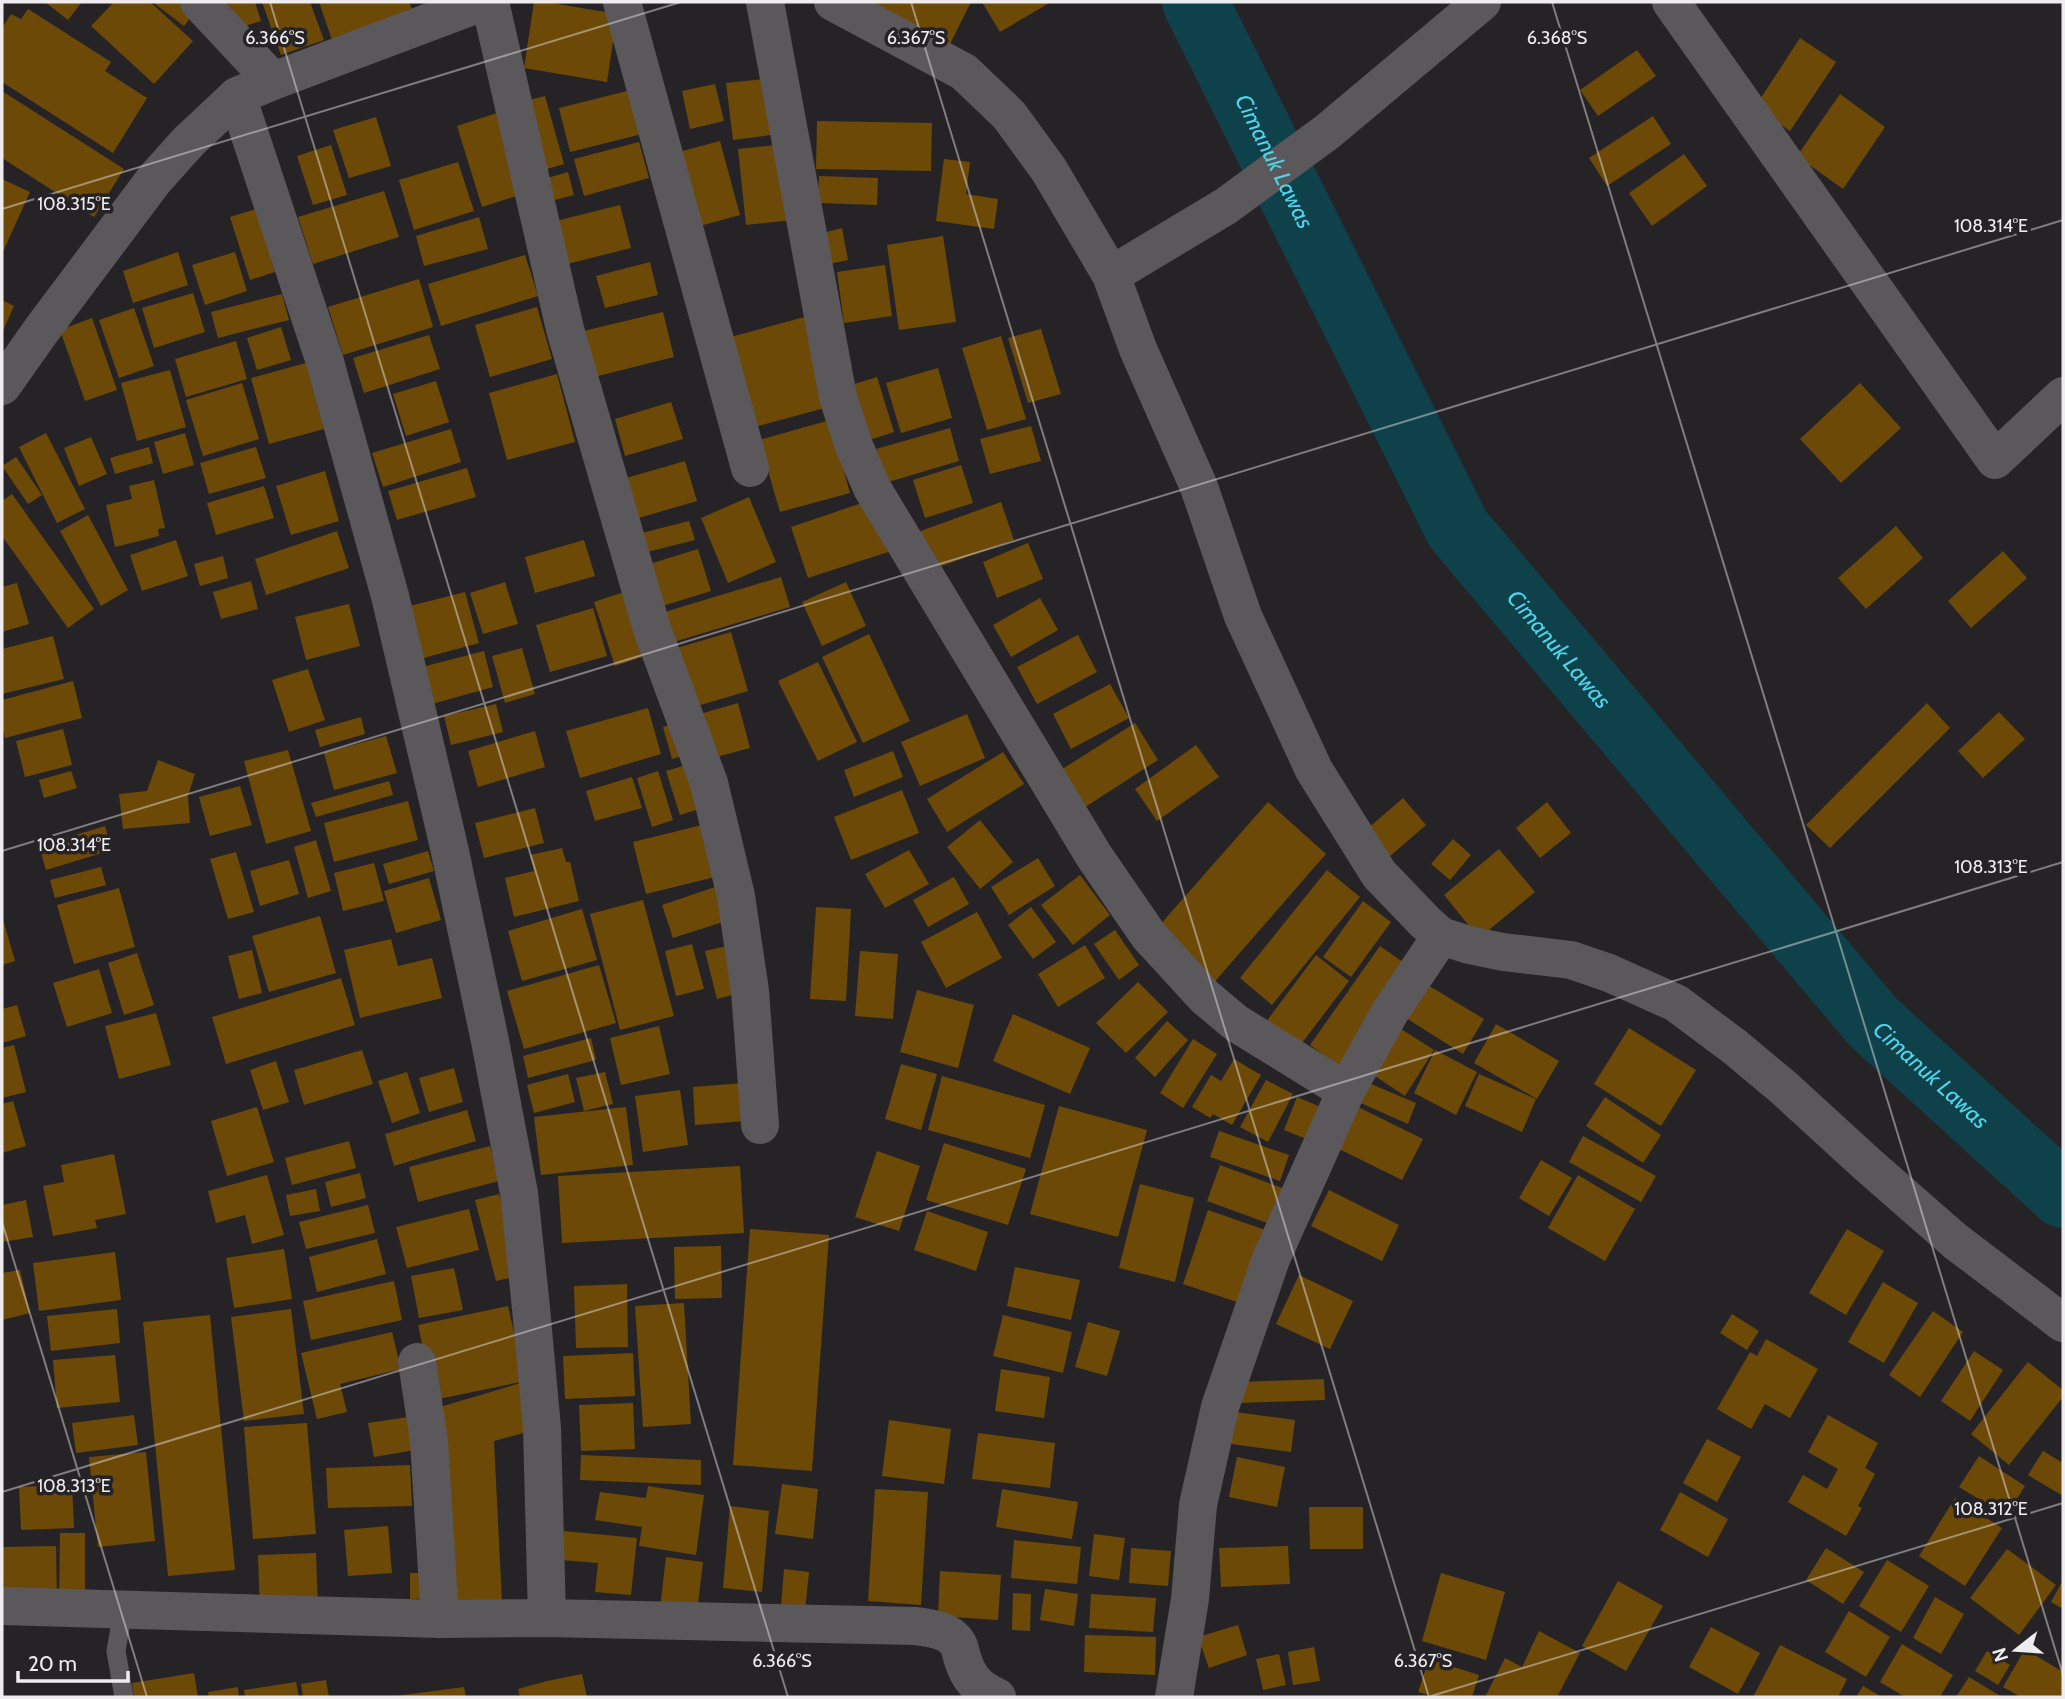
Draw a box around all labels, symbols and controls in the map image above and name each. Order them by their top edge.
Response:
text: 6.366°S [245,27,305,49]
text: 6.367°S [887,27,945,49]
text: 6.368°S [1527,27,1587,49]
water label: Cimanuk Lawas [1229,89,1320,233]
text: 108.315°E [37,193,111,215]
text: 108.314°E [1954,215,2028,237]
water label: Cimanuk Lawas [1501,584,1617,714]
text: 108.314°E [37,834,111,856]
text: 108.313°E [1954,856,2028,878]
water label: Cimanuk Lawas [1868,1015,1995,1135]
text: 108.313°E [37,1475,111,1497]
text: 108.312°E [1954,1498,2028,1520]
north arrow [1981,1615,2051,1685]
scale bar [18,1640,128,1684]
text: N [1987,1645,2013,1665]
text: 6.366°S [752,1650,812,1672]
text: 6.367°S [1394,1650,1452,1672]
text: 20 m [28,1651,77,1676]

